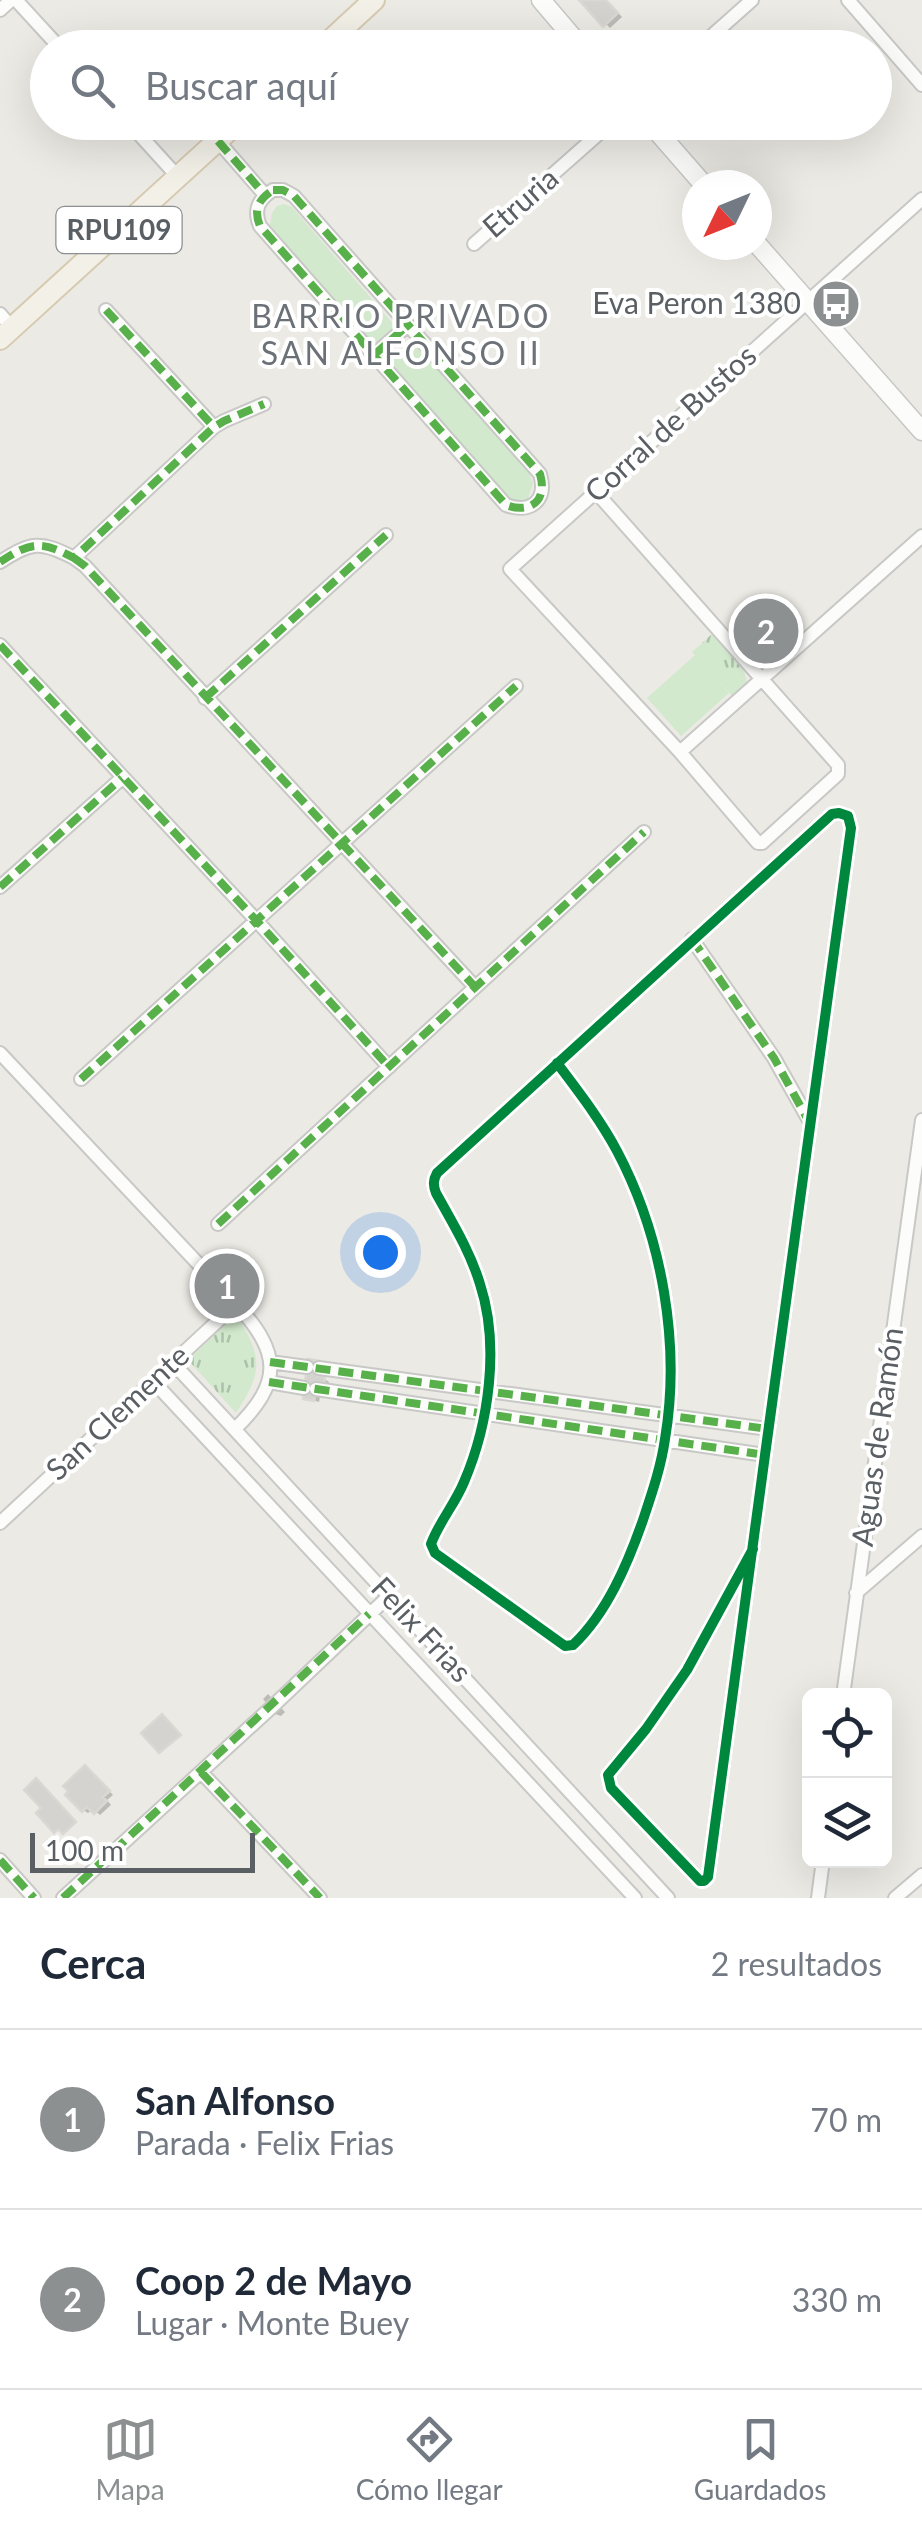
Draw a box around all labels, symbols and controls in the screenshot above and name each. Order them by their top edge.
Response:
search box [30,30,892,140]
icon: search [65,58,120,113]
text: Buscar aquí [145,62,337,108]
street label: Etruria [475,159,565,244]
north arrow [682,170,772,260]
road number: RPU109 [56,207,182,253]
bus stop icon: Eva Peron 1380 [810,278,862,330]
place label: Eva Peron 1380 [592,284,801,320]
district label: BARRIO PRIVADO SAN ALFONSO II [251,296,551,372]
street label: Corral de Bustos [577,336,763,509]
pin: 2 [734,594,798,668]
your location [355,1227,406,1278]
pin: 1 [194,1248,260,1324]
street label: Aguas de Ramón [843,1325,909,1548]
street label: San Clemente [38,1336,195,1487]
street label: Felix Frias [365,1569,480,1688]
map controls [802,1688,892,1868]
button: locate [802,1688,892,1778]
button: layers [802,1778,892,1868]
scale bar [30,1828,255,1872]
text: 100 m [45,1833,124,1867]
text: Cerca [40,1938,146,1988]
text: 2 resultados [711,1944,882,1983]
text: San Alfonso [135,2077,335,2123]
text: 1 [63,2100,82,2139]
text: 70 m [810,2100,882,2139]
text: Parada · Felix Frias [135,2123,394,2162]
text: Coop 2 de Mayo [135,2257,412,2303]
text: 2 [63,2280,82,2319]
text: 330 m [792,2280,882,2319]
text: Lugar · Monte Buey [135,2303,409,2342]
tab: Mapa [96,2412,165,2506]
tab: Cómo llegar [356,2412,503,2506]
tab: Guardados [694,2412,826,2506]

